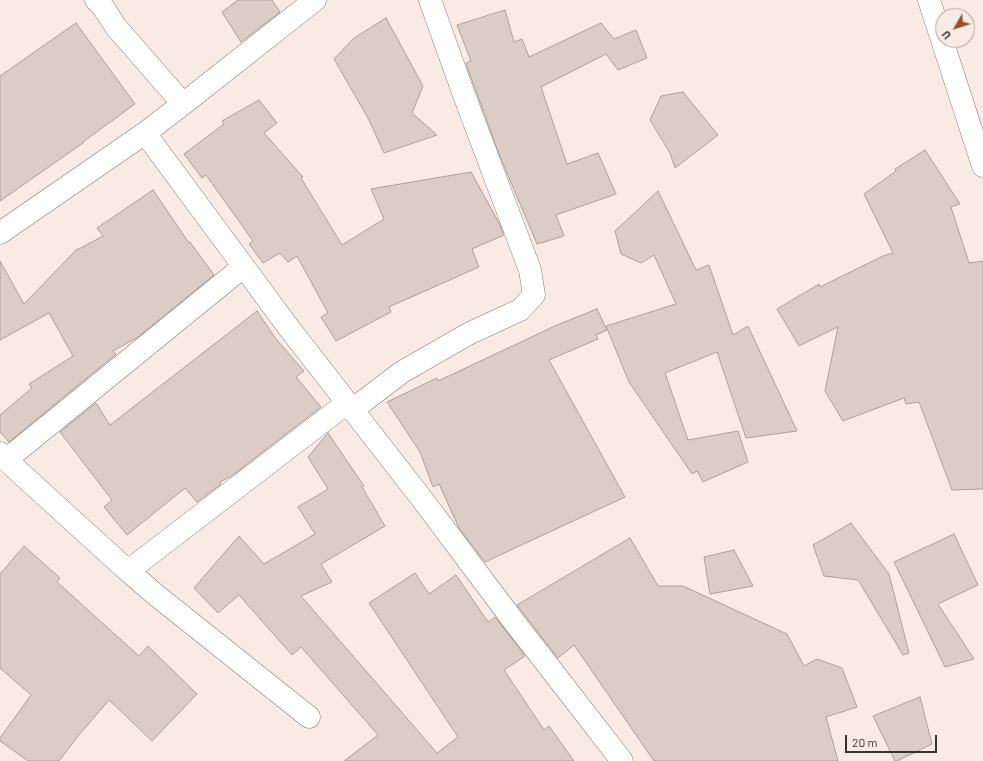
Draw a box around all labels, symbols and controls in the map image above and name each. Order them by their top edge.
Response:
north arrow [935,8,975,48]
text: U [939,28,953,42]
scale bar [847,727,939,753]
text: 20 m [852,735,878,749]

